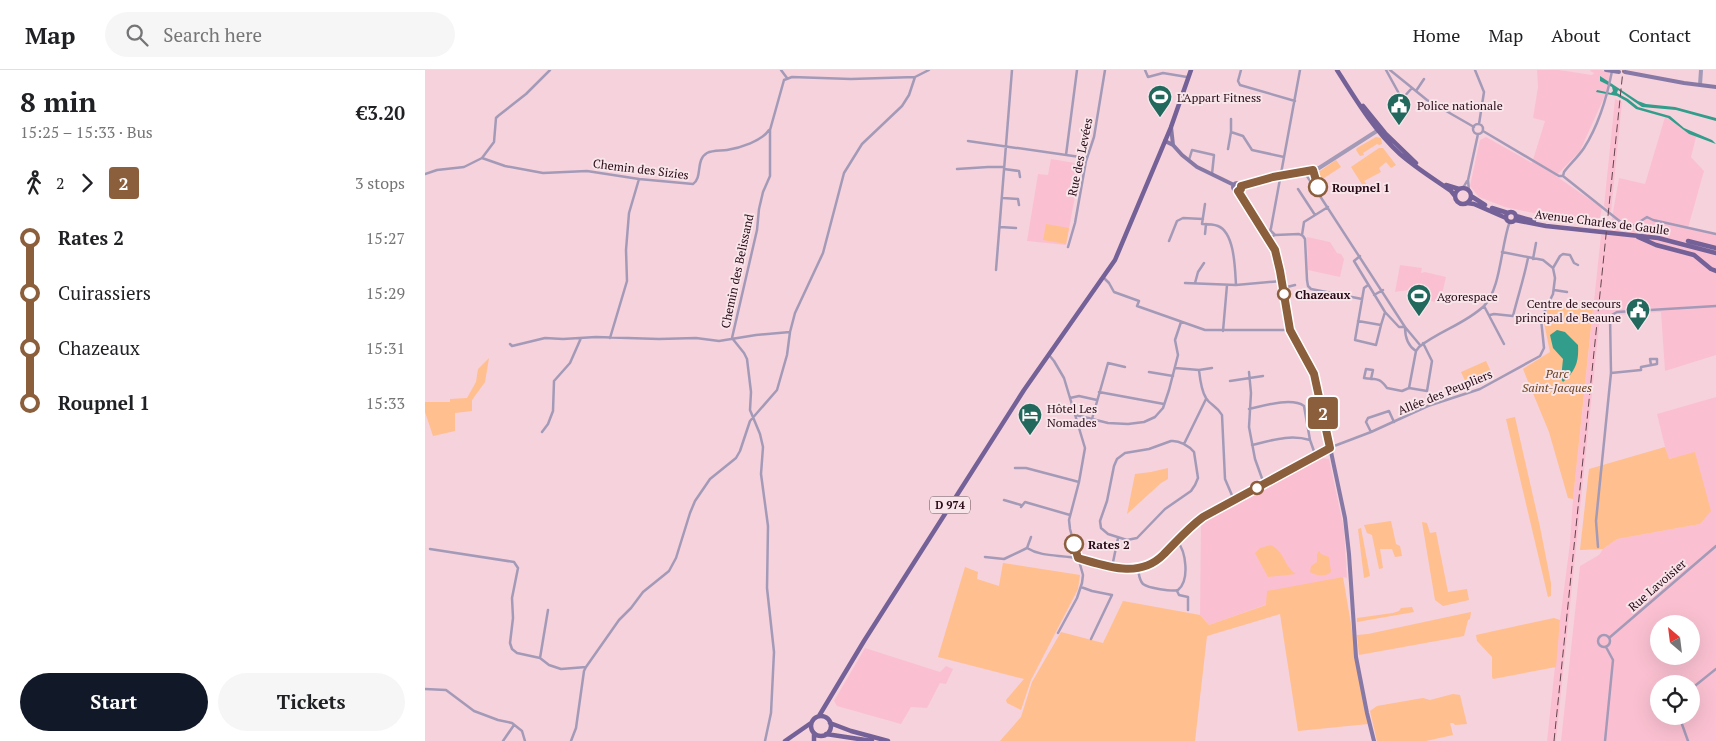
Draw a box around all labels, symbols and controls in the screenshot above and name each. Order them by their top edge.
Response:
search box [105,12,455,57]
text: Map [25,19,75,51]
icon: search [123,21,151,49]
text: Search here [163,22,262,47]
text: Home [1413,23,1460,47]
text: Map [1488,23,1523,47]
text: About [1551,23,1600,47]
text: Contact [1628,23,1691,47]
text: 8 min [20,83,97,120]
sports icon: L'Appart Fitness [1147,84,1173,118]
place label: L'Appart Fitness [1177,90,1261,105]
public building icon: Police nationale [1386,92,1412,126]
place label: Police nationale [1417,98,1503,113]
text: €3.20 [356,100,405,125]
street label: Rue des Levées [1064,116,1096,198]
text: 15:25 – 15:33 · Bus [20,121,153,143]
street label: Chemin des Sizies [592,156,690,182]
icon: walk [20,169,48,197]
icon: forward [73,169,101,197]
text: 2 [119,171,129,195]
text: 2 [56,172,65,194]
text: 3 stops [355,172,405,194]
marker: Roupnel 1 [1308,177,1328,197]
place label: Roupnel 1 [1332,180,1390,195]
street label: Avenue Charles de Gaulle [1534,206,1670,238]
street label: Chemin des Belissand [718,212,757,330]
text: Rates 2 [58,225,124,250]
text: 15:27 [366,227,405,249]
text: Cuirassiers [58,280,151,305]
text: 15:29 [366,282,405,304]
sports icon: Agorespace [1406,283,1432,317]
marker: Chazeaux [1277,287,1291,301]
place label: Chazeaux [1295,287,1351,302]
place label: Agorespace [1437,289,1498,304]
place label: Centre de secours principal de Beaune [1515,296,1621,325]
public building icon: Centre de secours principal de Beaune [1625,297,1651,331]
text: Chazeaux [58,335,140,360]
text: 15:31 [366,337,405,359]
street label: Allée des Peupliers [1395,366,1495,418]
park label: Parc Saint-Jacques [1522,366,1592,395]
text: Roupnel 1 [58,390,150,415]
text: 15:33 [366,392,405,414]
line badge: 2 [1307,397,1339,429]
place label: Hôtel Les Nomades [1047,401,1097,430]
text: 2 [1318,401,1328,425]
hotel icon: Hôtel Les Nomades [1017,402,1043,436]
unlabelled marker [1250,481,1264,495]
road number: D 974 [930,496,970,514]
marker: Rates 2 [1064,534,1084,554]
place label: Rates 2 [1088,537,1130,552]
street label: Rue Lavoisier [1625,556,1689,614]
north arrow [1650,615,1700,665]
map controls [1650,615,1700,725]
button: Start [20,673,208,731]
button: Tickets [218,673,405,731]
button: locate [1650,675,1700,725]

